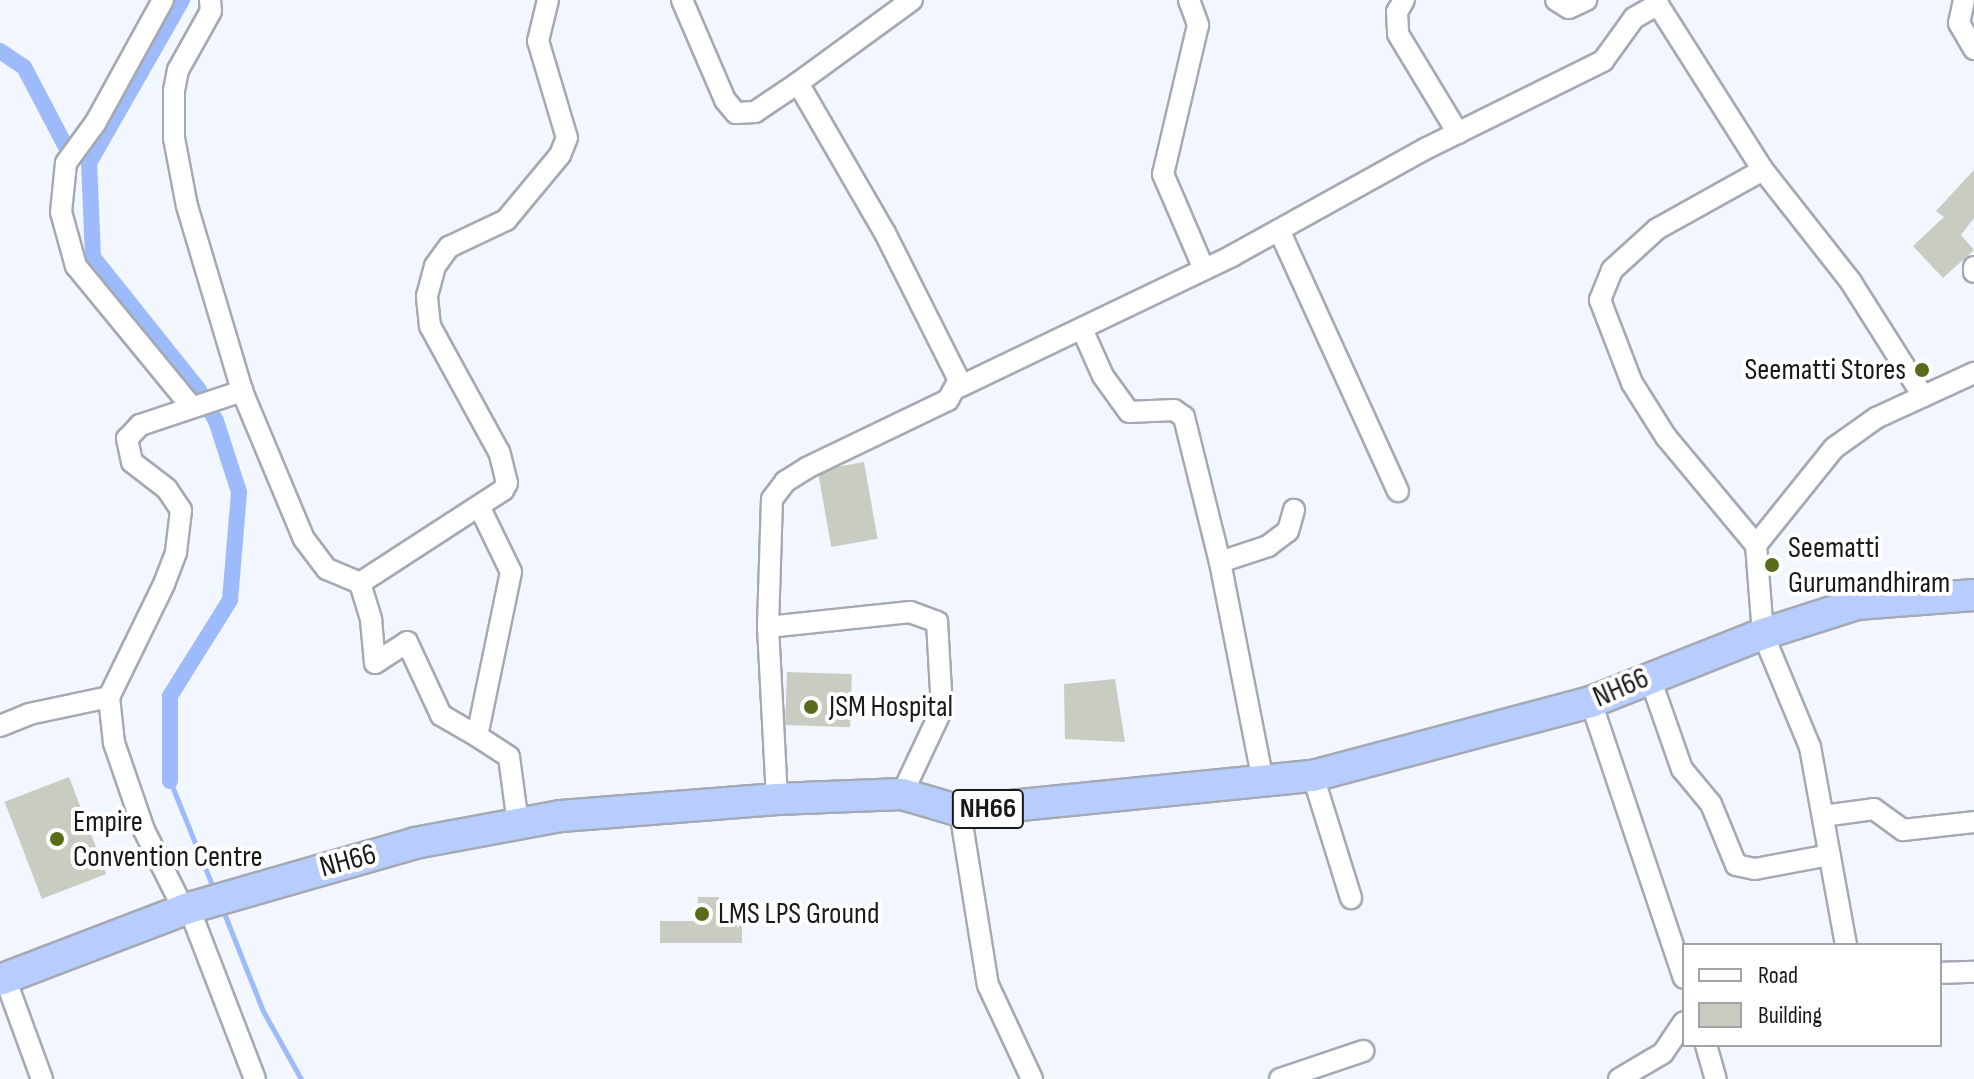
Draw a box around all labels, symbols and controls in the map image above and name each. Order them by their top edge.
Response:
place label: Seematti Stores [1744,352,1906,388]
marker: Seematti Stores [1913,361,1931,379]
place label: Seematti Gurumandhiram [1788,530,1950,600]
marker: Seematti Gurumandhiram [1763,556,1781,574]
street label: NH66 [1588,660,1654,716]
place label: JSM Hospital [829,689,953,725]
marker: JSM Hospital [800,696,822,718]
road number: NH66 [950,785,1026,833]
place label: Empire Convention Centre [73,804,262,874]
marker: Empire Convention Centre [48,830,66,848]
street label: NH66 [316,836,380,886]
place label: LMS LPS Ground [718,896,879,932]
marker: LMS LPS Ground [693,905,711,923]
legend [1682,943,1942,1047]
text: Road [1758,961,1798,990]
text: Building [1758,1001,1822,1030]

